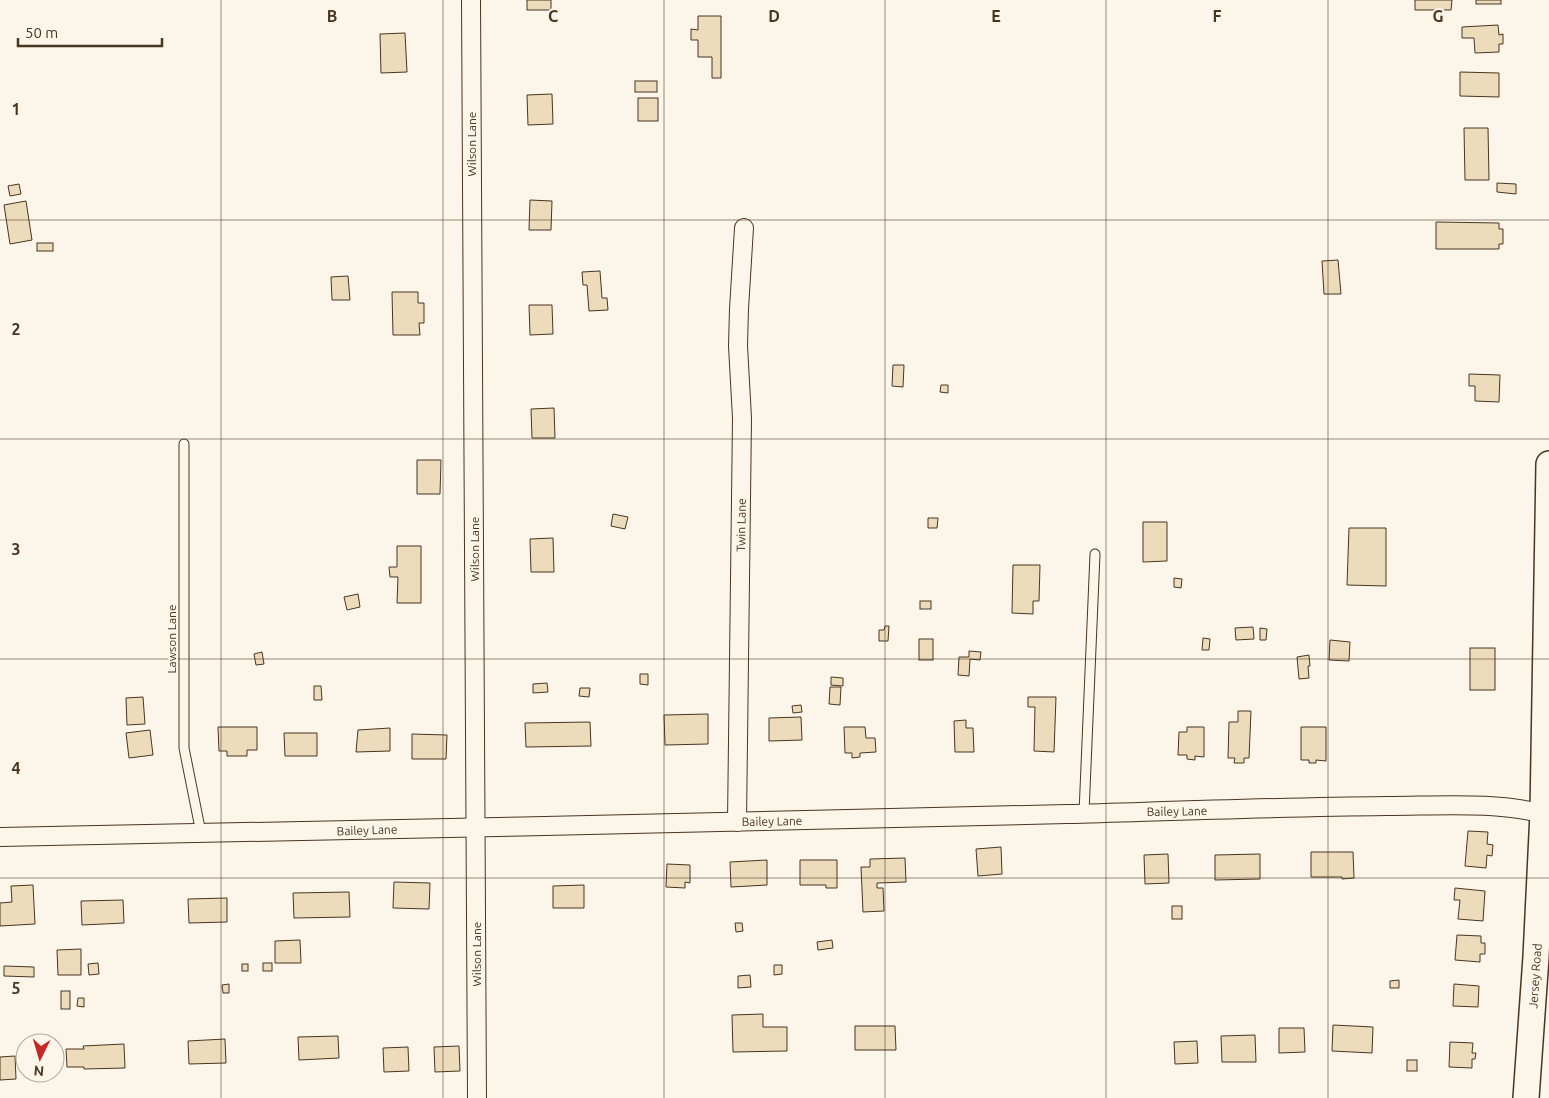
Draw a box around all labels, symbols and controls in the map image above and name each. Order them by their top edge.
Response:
text: B [327,7,337,25]
text: C [548,7,558,25]
text: D [768,7,780,25]
text: E [991,7,1001,25]
text: F [1213,7,1222,25]
text: G [1432,7,1444,25]
scale bar [18,15,161,47]
text: 50 m [25,24,58,41]
text: 1 [11,100,21,118]
street label: Wilson Lane [465,112,478,177]
text: 2 [11,320,21,338]
street label: Twin Lane [734,498,748,552]
street label: Wilson Lane [468,517,481,582]
text: 3 [11,540,21,558]
street label: Lawson Lane [165,604,178,674]
text: 4 [11,759,21,777]
street label: Bailey Lane [1147,804,1207,818]
street label: Bailey Lane [742,814,802,828]
street label: Bailey Lane [336,822,398,838]
street label: Wilson Lane [470,922,483,987]
street label: Jersey Road [1526,943,1544,1009]
text: 5 [11,979,21,997]
north arrow [15,1033,65,1083]
text: N [33,1063,45,1079]

